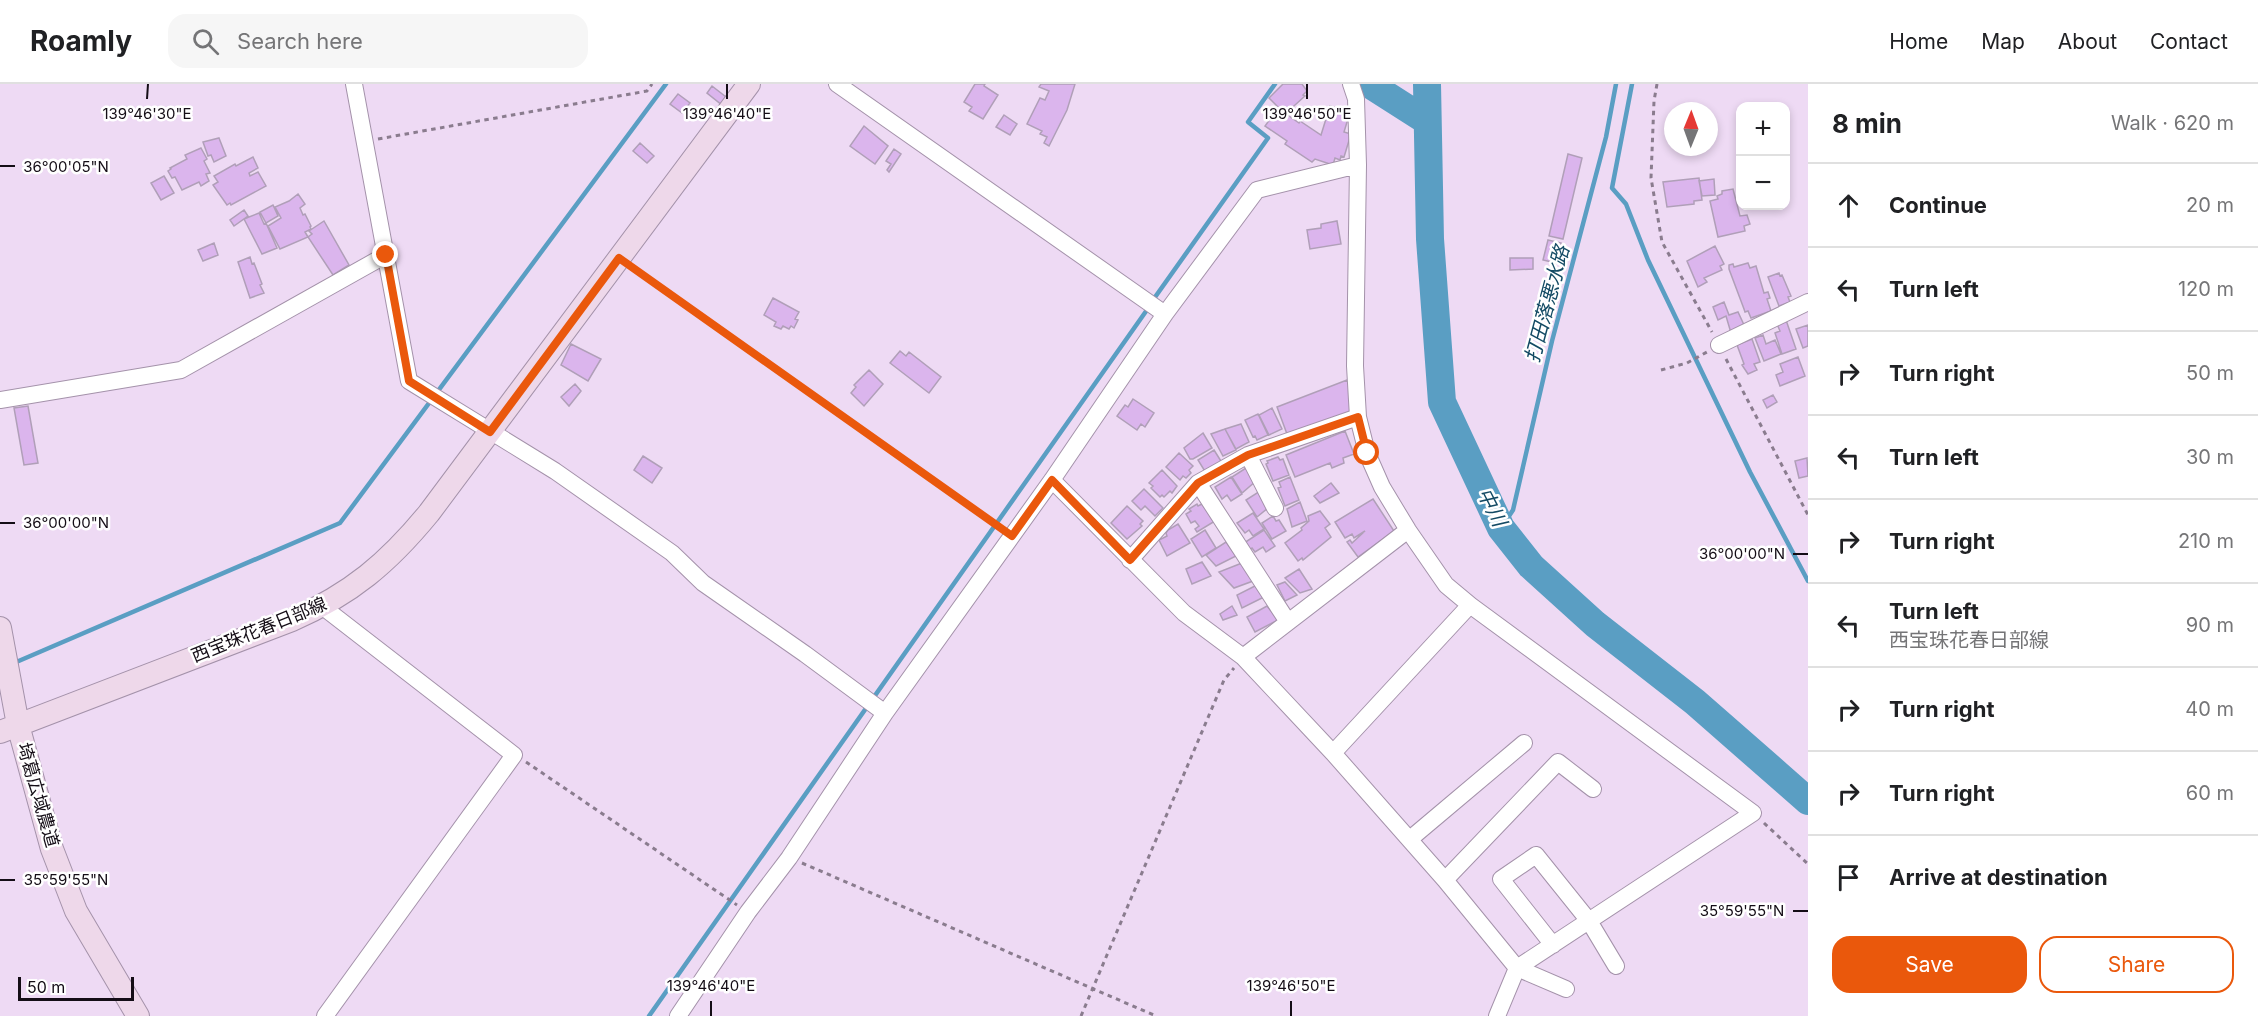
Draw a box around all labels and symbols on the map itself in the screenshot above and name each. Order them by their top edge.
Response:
north arrow [1664,102,1718,156]
text: 139°46'30"E [102,104,192,123]
text: 139°46'40"E [683,104,771,123]
text: 139°46'50"E [1263,104,1351,123]
text: 36°00'05"N [23,157,109,176]
route end [372,241,398,267]
water label: 打田落悪水路 [1520,241,1575,365]
route start [1353,439,1379,465]
water label: 中川 [1472,484,1513,532]
text: 36°00'00"N [23,513,109,532]
text: 36°00'00"N [1699,544,1785,563]
street label: 西宝珠花春日部線 [188,593,330,666]
street label: 埼葛広域農道 [14,740,63,850]
text: 35°59'55"N [24,870,108,889]
text: 35°59'55"N [1700,901,1784,920]
scale bar [18,974,134,1002]
text: 139°46'40"E [667,976,755,995]
text: 139°46'50"E [1247,976,1335,995]

